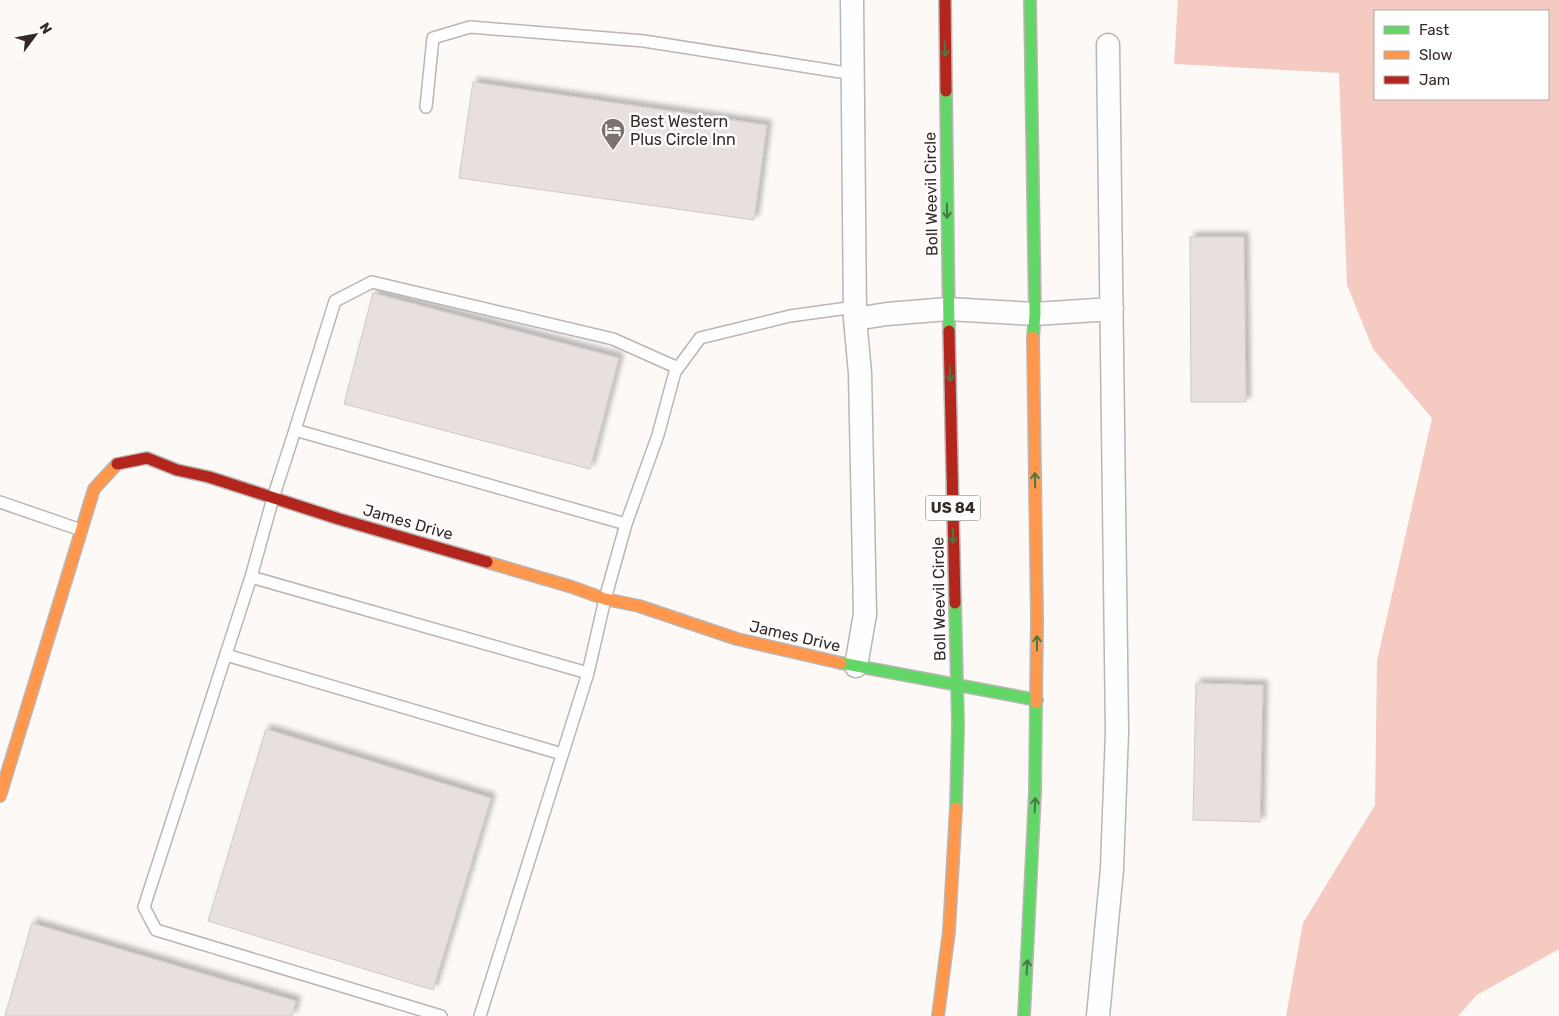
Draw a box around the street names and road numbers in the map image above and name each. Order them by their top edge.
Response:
street label: Boll Weevil Circle [920,132,942,256]
road number: US 84 [926,496,980,520]
street label: James Drive [361,500,455,544]
street label: Boll Weevil Circle [928,537,950,661]
street label: James Drive [748,616,842,656]

